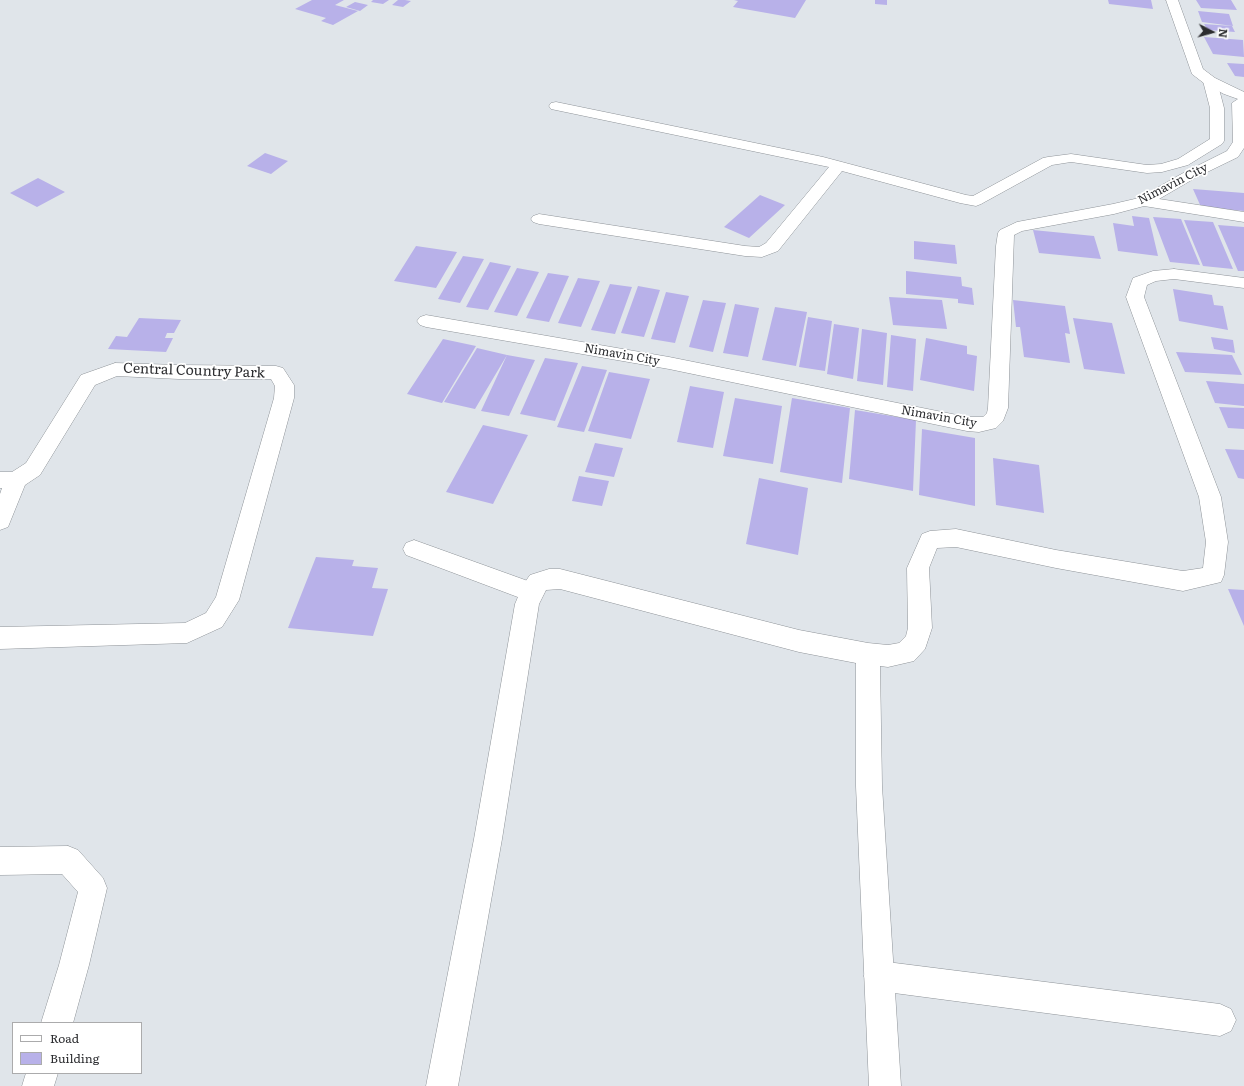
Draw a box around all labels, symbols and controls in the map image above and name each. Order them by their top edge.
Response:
north arrow [1192,12,1232,52]
text: N [1215,28,1232,39]
street label: Nimavin City [1136,160,1210,208]
street label: Nimavin City [583,341,661,369]
street label: Central Country Park [123,360,265,382]
street label: Nimavin City [900,403,978,431]
legend [12,1022,142,1074]
text: Road [50,1029,79,1047]
text: Building [50,1049,99,1067]

